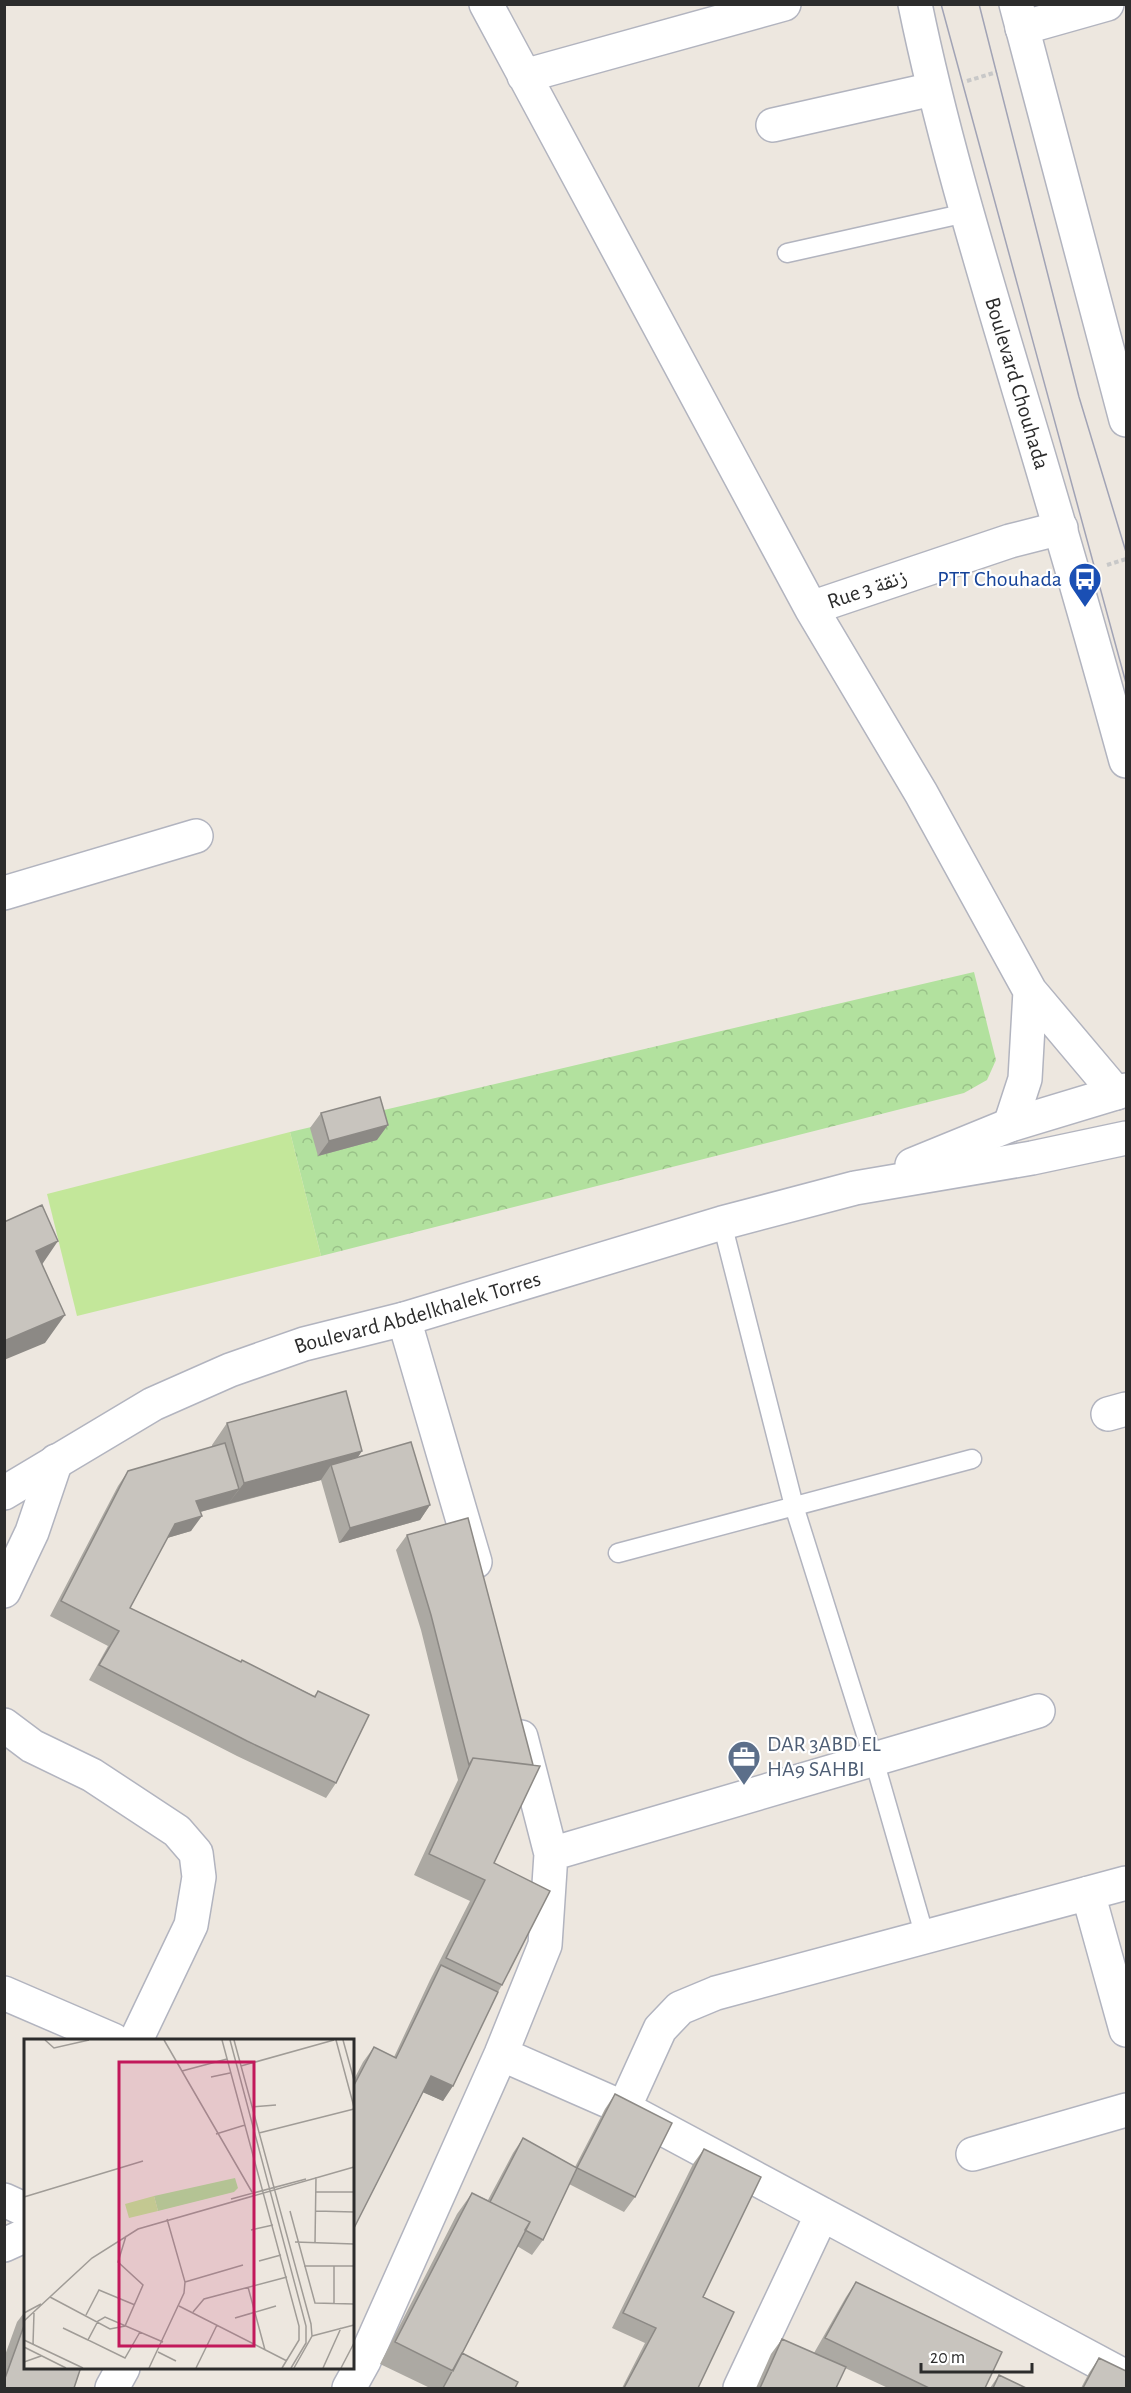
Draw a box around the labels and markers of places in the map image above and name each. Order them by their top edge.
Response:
bus stop icon: PTT Chouhada [1067,561,1103,608]
place label: PTT Chouhada [937,568,1062,590]
place label: DAR 3ABD EL HA9 SAHBI [767,1733,882,1780]
office icon: DAR 3ABD EL HA9 SAHBI [726,1739,762,1786]

